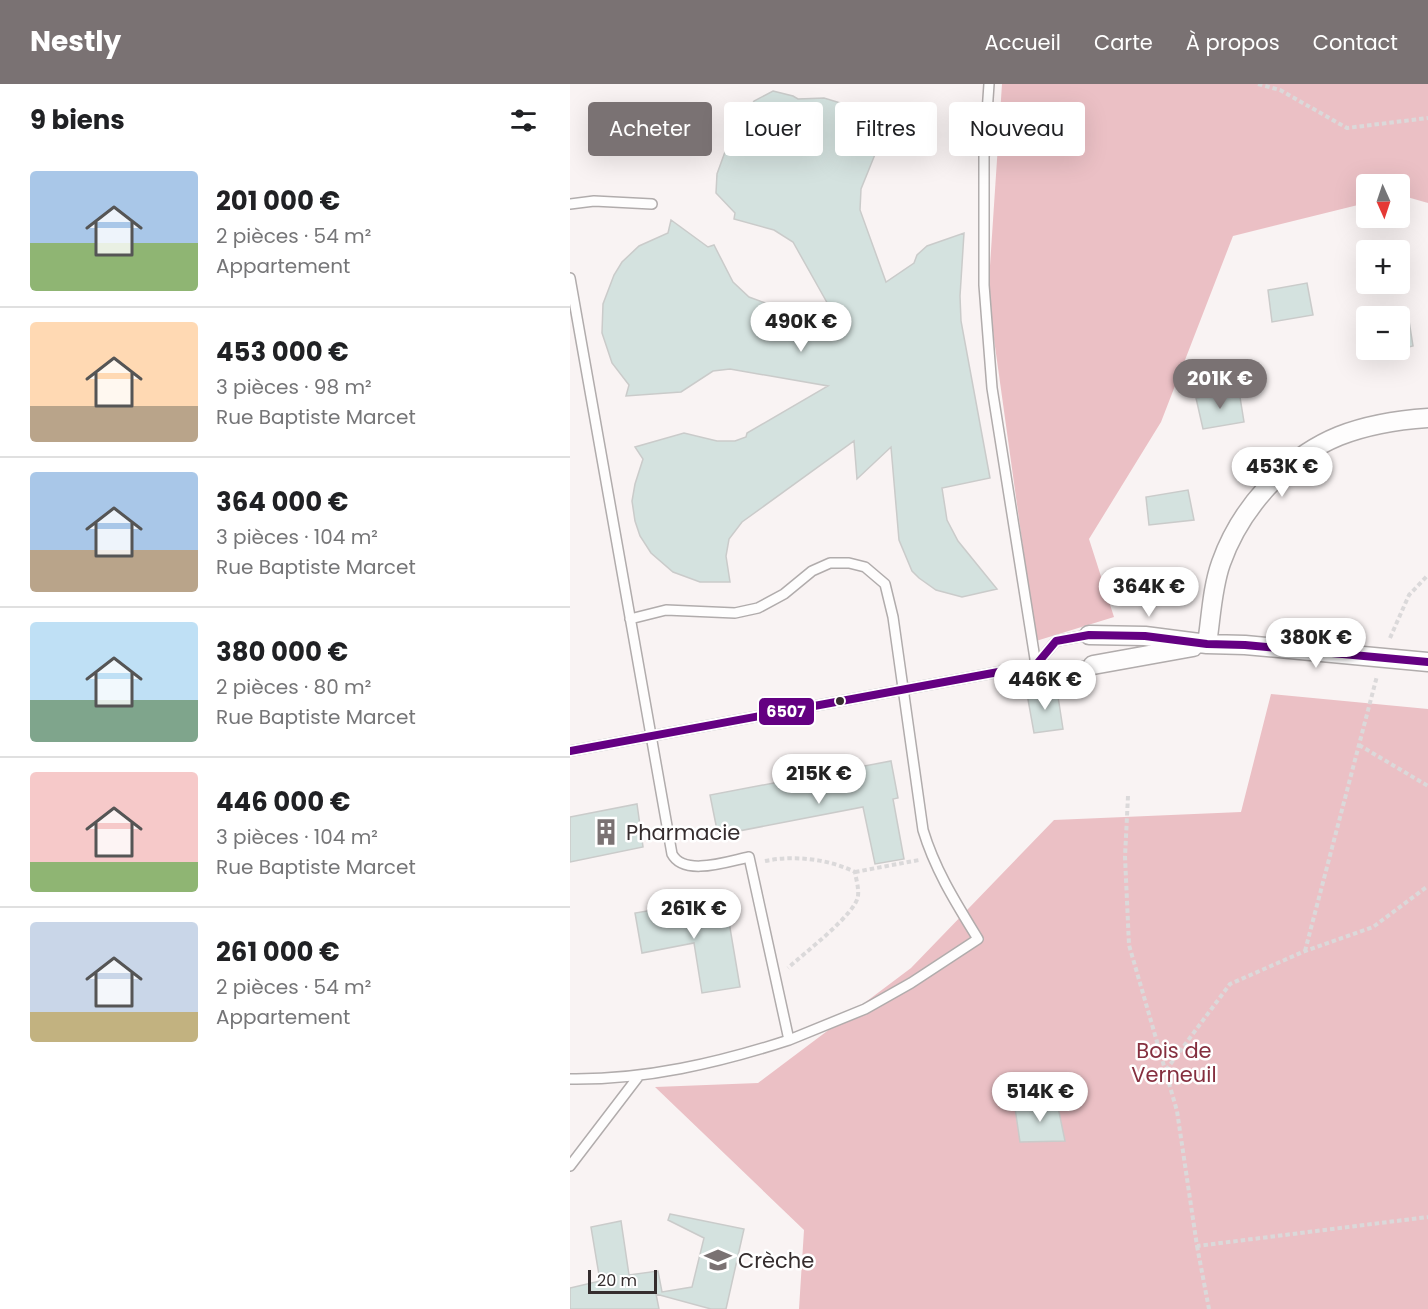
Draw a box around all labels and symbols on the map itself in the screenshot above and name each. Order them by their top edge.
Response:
north arrow [1356,174,1410,228]
pin: 490K € [752,302,850,353]
pin: 201K € [1171,359,1269,410]
pin: 453K € [1233,447,1331,498]
pin: 364K € [1100,567,1198,618]
pin: 380K € [1267,618,1365,669]
pin: 446K € [996,660,1094,711]
unlabelled marker [834,695,846,707]
line badge: 6507 [758,697,815,726]
text: 6507 [766,700,806,723]
pin: 215K € [770,754,868,805]
building icon: Pharmacie [591,817,621,847]
place label: Pharmacie [626,818,740,847]
pin: 261K € [645,889,743,940]
park label: Bois de Verneuil [1131,1036,1217,1089]
pin: 514K € [991,1072,1089,1123]
school or university icon: Crèche [703,1245,733,1275]
place label: Crèche [738,1246,814,1275]
scale bar [588,1267,657,1294]

